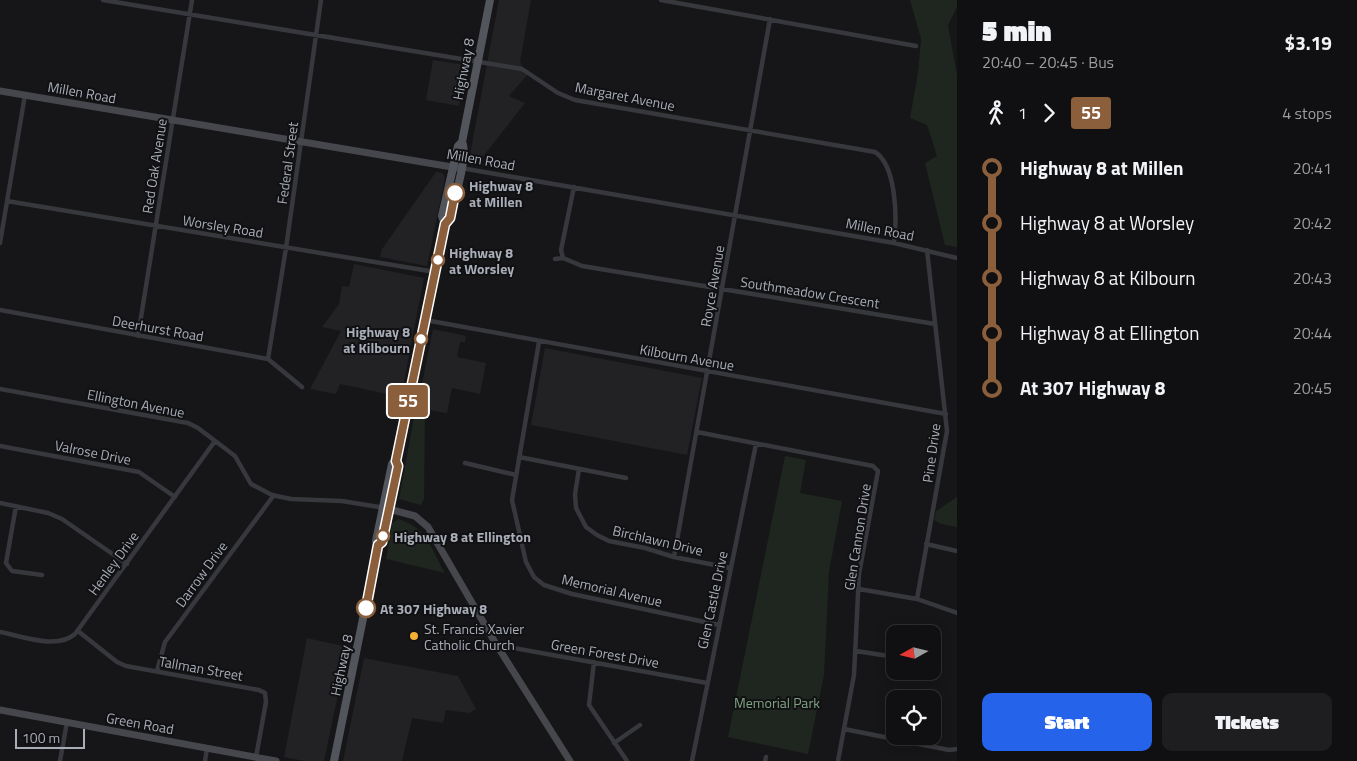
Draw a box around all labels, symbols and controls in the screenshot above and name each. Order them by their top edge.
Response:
text: 5 min [982,9,1052,52]
text: $3.19 [1285,28,1332,57]
street label: Highway 8 [447,36,479,102]
text: 20:40 – 20:45 · Bus [982,50,1114,74]
street label: Millen Road [46,76,118,108]
street label: Margaret Avenue [573,76,677,116]
icon: walk [982,99,1010,127]
icon: forward [1035,99,1063,127]
text: 55 [1081,99,1101,126]
text: 1 [1018,101,1027,125]
text: 4 stops [1282,101,1332,125]
street label: Red Oak Avenue [136,117,172,215]
street label: Federal Street [271,120,303,206]
street label: Millen Road [445,143,517,175]
text: Highway 8 at Millen [1020,153,1184,182]
text: 20:41 [1293,156,1332,180]
place label: Highway 8 at Millen [469,175,533,212]
marker: Highway 8 at Millen [445,183,465,203]
text: Highway 8 at Worsley [1020,208,1194,237]
street label: Worsley Road [181,209,265,243]
text: 20:42 [1293,211,1332,235]
street label: Millen Road [844,212,916,246]
place label: Highway 8 at Worsley [449,242,514,279]
street label: Royce Avenue [695,244,729,328]
marker: Highway 8 at Worsley [431,253,445,267]
text: Highway 8 at Kilbourn [1020,263,1195,292]
text: 20:43 [1293,266,1332,290]
street label: Southmeadow Crescent [739,271,881,313]
street label: Deerhurst Road [111,310,205,346]
text: Highway 8 at Ellington [1020,318,1200,347]
place label: Highway 8 at Kilbourn [343,321,410,358]
text: 20:44 [1293,321,1332,345]
marker: Highway 8 at Kilbourn [414,332,428,346]
street label: Kilbourn Avenue [638,338,736,376]
text: At 307 Highway 8 [1020,373,1165,402]
text: 20:45 [1293,376,1332,400]
street label: Ellington Avenue [86,383,186,423]
line badge: 55 [386,385,430,417]
text: 55 [398,387,418,414]
street label: Pine Drive [916,422,946,484]
street label: Valrose Drive [53,434,133,470]
street label: Glen Cannon Drive [838,482,876,592]
street label: Birchlawn Drive [611,519,705,561]
place label: Highway 8 at Ellington [394,526,531,547]
street label: Henley Drive [83,527,143,599]
marker: Highway 8 at Ellington [376,529,390,543]
street label: Darrow Drive [170,537,232,611]
street label: Glen Castle Drive [691,549,733,651]
street label: Memorial Avenue [560,568,664,612]
marker: At 307 Highway 8 [356,598,376,618]
place label: At 307 Highway 8 [380,598,487,619]
place label: St. Francis Xavier Catholic Church [424,618,524,655]
north arrow [886,625,941,680]
map controls [886,625,941,745]
marker: St. Francis Xavier Catholic Church [408,630,420,642]
street label: Highway 8 [324,632,358,698]
street label: Green Forest Drive [549,633,661,673]
street label: Tallman Street [157,650,245,686]
button: locate [886,690,941,745]
park label: Memorial Park [734,692,820,713]
button: Start [982,693,1152,751]
button: Tickets [1162,693,1332,751]
street label: Green Road [105,707,175,739]
scale bar [15,726,85,749]
text: 100 m [22,727,60,748]

